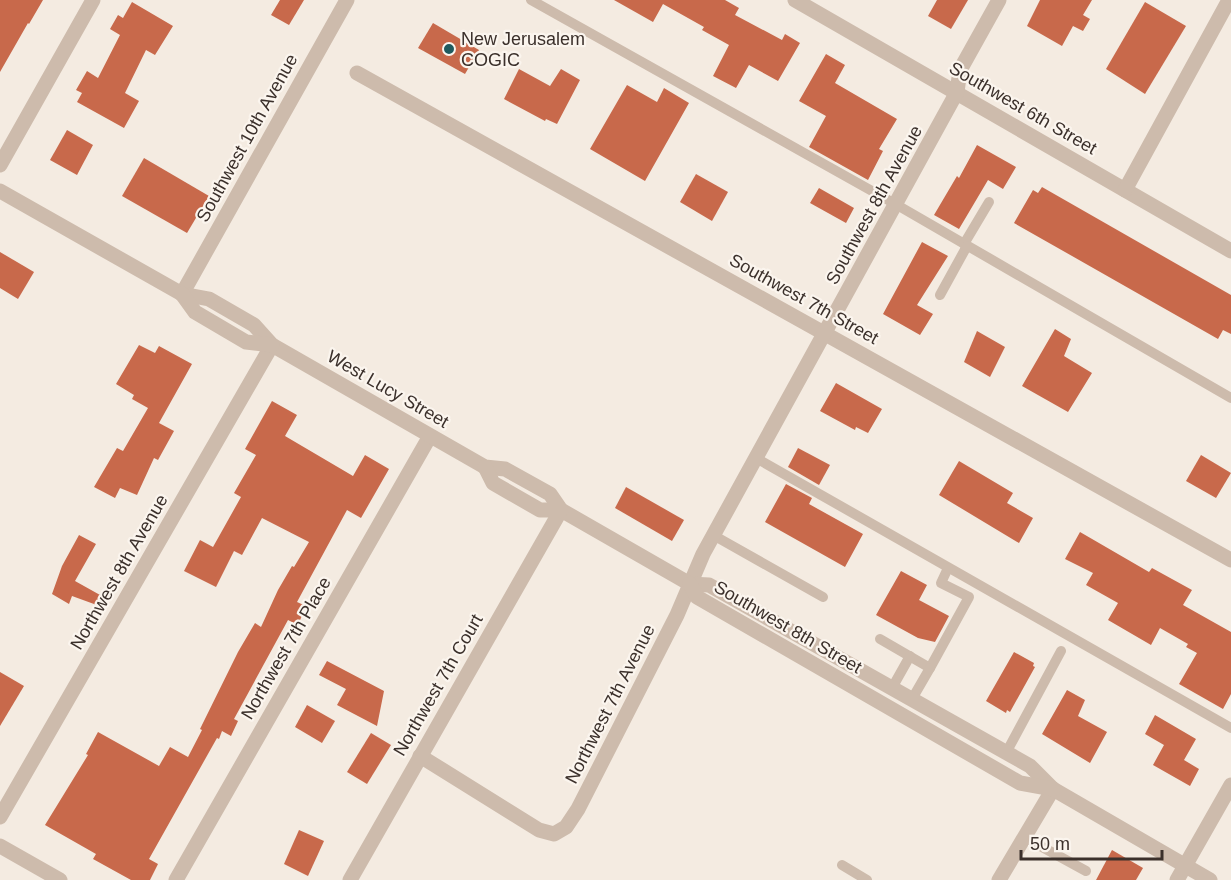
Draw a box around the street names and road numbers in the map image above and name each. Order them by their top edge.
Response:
street label: Southwest 10th Avenue [192,51,302,225]
street label: Southwest 6th Street [946,58,1100,158]
street label: Southwest 8th Avenue [822,122,926,288]
street label: Southwest 7th Street [726,250,882,348]
street label: West Lucy Street [324,346,452,432]
street label: Northwest 8th Avenue [66,491,172,653]
street label: Northwest 7th Place [237,573,335,723]
street label: Southwest 8th Street [711,577,865,677]
street label: Northwest 7th Court [389,611,487,759]
street label: Northwest 7th Avenue [561,621,659,787]

